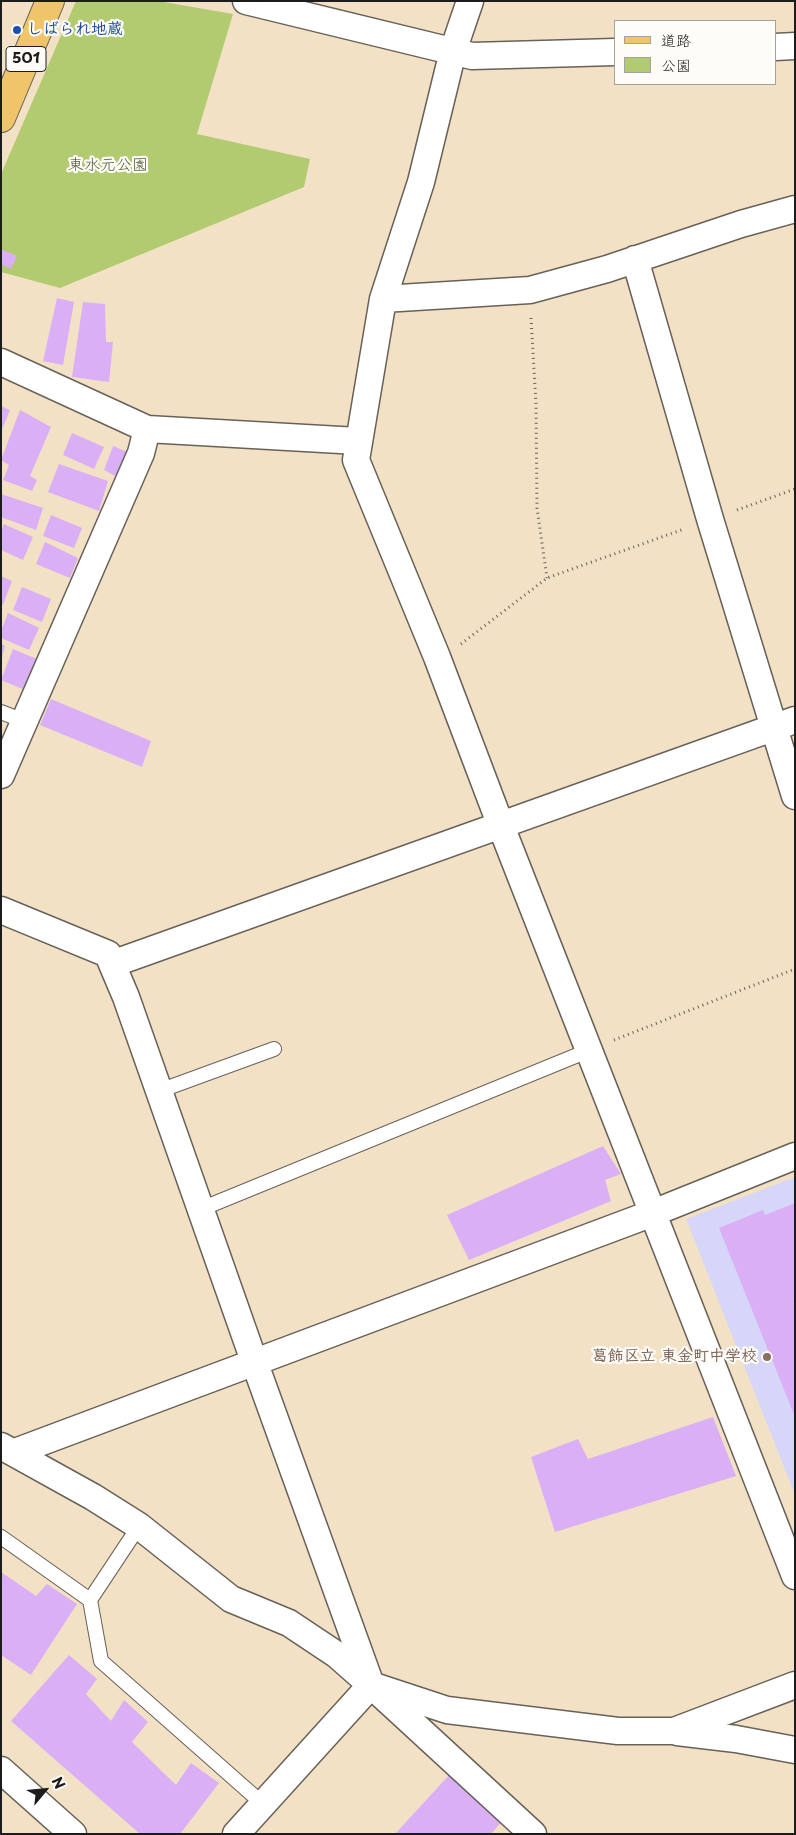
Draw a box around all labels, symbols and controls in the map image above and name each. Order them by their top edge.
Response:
place label: しばられ地蔵 [27,20,123,40]
legend [614,20,776,85]
marker: しばられ地蔵 [11,24,23,36]
text: 道路 [661,28,691,51]
road number: 501 [6,46,46,72]
text: 公園 [661,53,691,76]
park label: 東水元公園 [68,156,148,176]
place label: 葛飾区立 東金町中学校 [592,1347,757,1367]
marker: 葛飾区立 東金町中学校 [761,1351,773,1363]
north arrow [20,1765,70,1815]
text: N [47,1773,71,1793]

